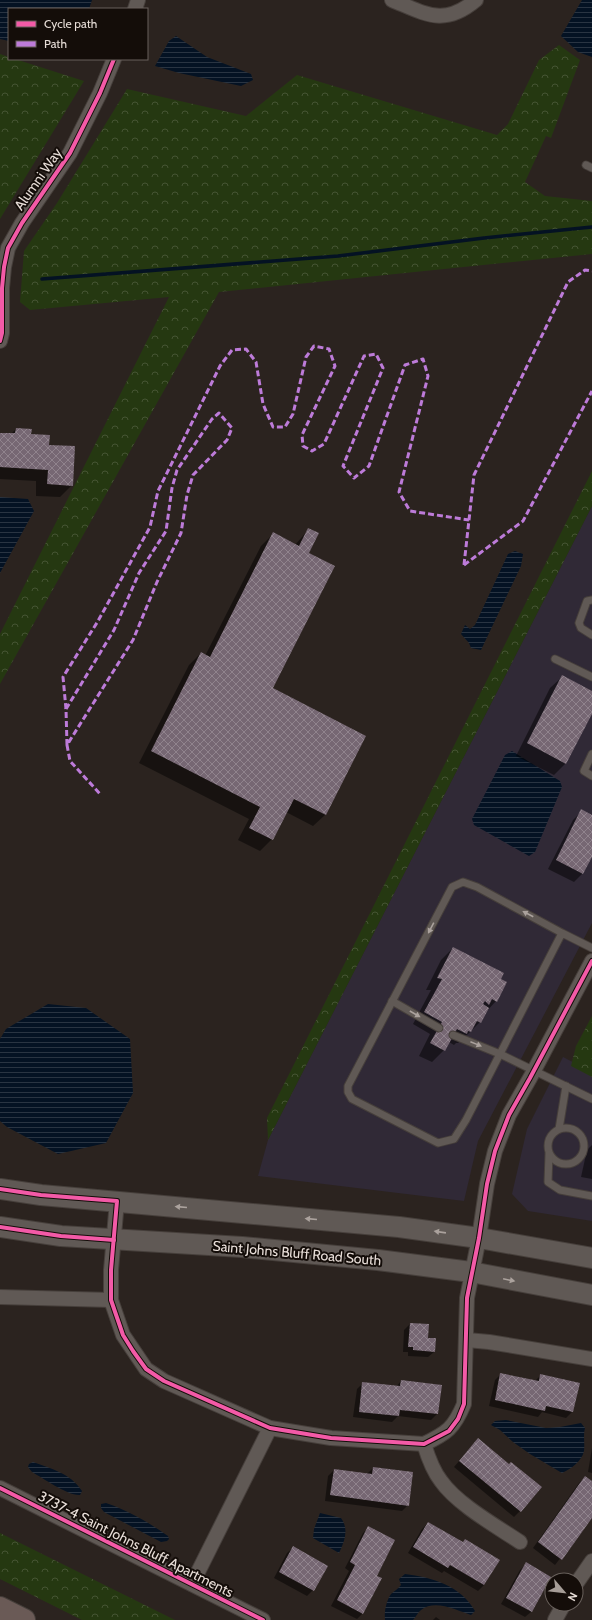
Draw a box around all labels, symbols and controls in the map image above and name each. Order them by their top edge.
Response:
legend [8,8,148,60]
text: Cycle path [44,16,97,31]
text: Path [44,36,67,51]
street label: Alumni Way [10,145,66,213]
one-way arrow [522,911,534,918]
one-way arrow [428,922,434,933]
one-way arrow [410,1011,421,1018]
one-way arrow [471,1042,483,1048]
one-way arrow [175,1204,187,1210]
one-way arrow [305,1215,317,1222]
one-way arrow [434,1229,446,1235]
street label: Saint Johns Bluff Road South [212,1237,382,1269]
one-way arrow [503,1277,516,1283]
street label: 3737-4 Saint Johns Bluff Apartments [36,1487,237,1601]
north arrow [544,1572,584,1612]
text: N [565,1590,581,1603]

